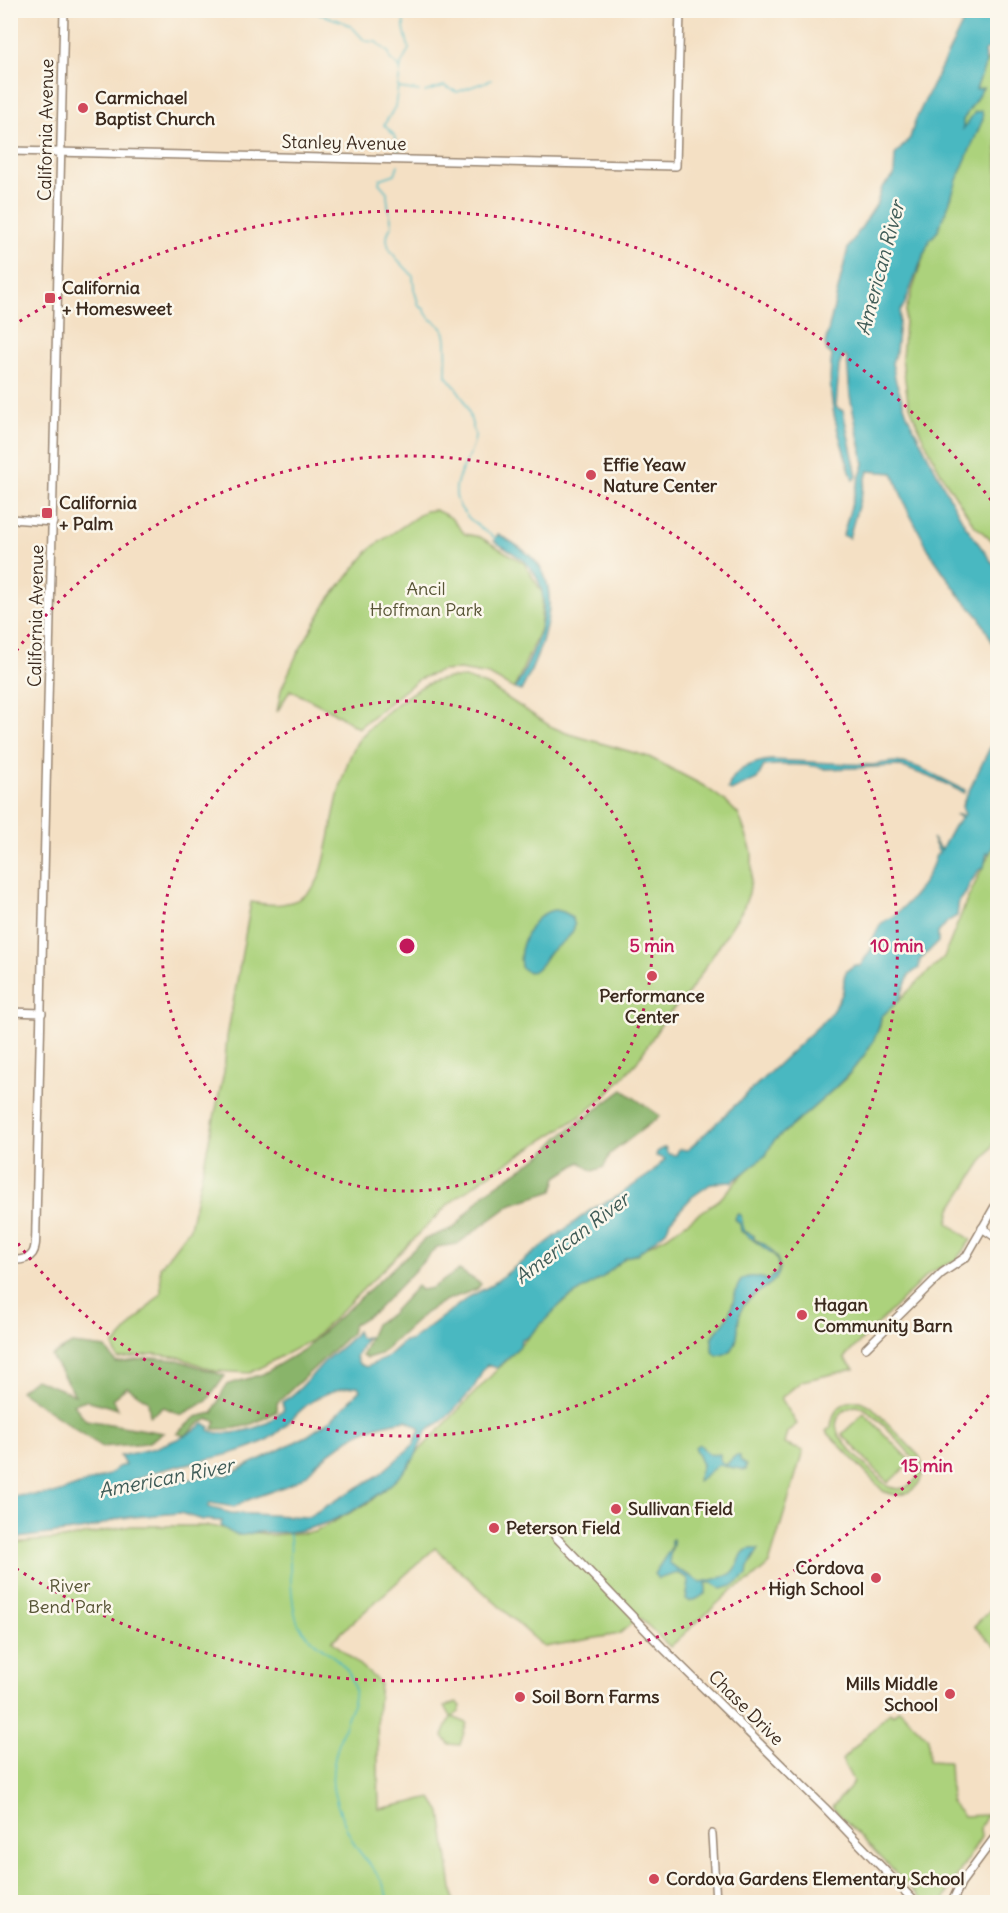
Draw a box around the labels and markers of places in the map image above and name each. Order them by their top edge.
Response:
place label: Carmichael Baptist Church [95,86,216,130]
marker: Carmichael Baptist Church [76,101,90,115]
place label: California + Homesweet [62,276,173,320]
marker: California + Homesweet [43,291,57,305]
place label: Effie Yeaw Nature Center [603,453,718,497]
marker: Effie Yeaw Nature Center [584,468,598,482]
place label: California + Palm [59,491,137,535]
marker: California + Palm [40,506,54,520]
centre of rings [397,936,417,956]
marker: Performance Center [645,969,659,983]
place label: Performance Center [599,984,705,1028]
place label: Hagan Community Barn [814,1293,953,1337]
marker: Hagan Community Barn [795,1308,809,1322]
place label: Sullivan Field [628,1497,733,1520]
marker: Sullivan Field [609,1502,623,1516]
place label: Peterson Field [506,1516,621,1539]
marker: Peterson Field [487,1521,501,1535]
place label: Cordova High School [769,1556,864,1600]
marker: Cordova High School [869,1571,883,1585]
place label: Mills Middle School [845,1672,938,1716]
place label: Soil Born Farms [532,1685,659,1708]
marker: Mills Middle School [943,1687,957,1701]
marker: Soil Born Farms [513,1690,527,1704]
place label: Cordova Gardens Elementary School [666,1867,964,1890]
marker: Cordova Gardens Elementary School [647,1872,661,1886]

